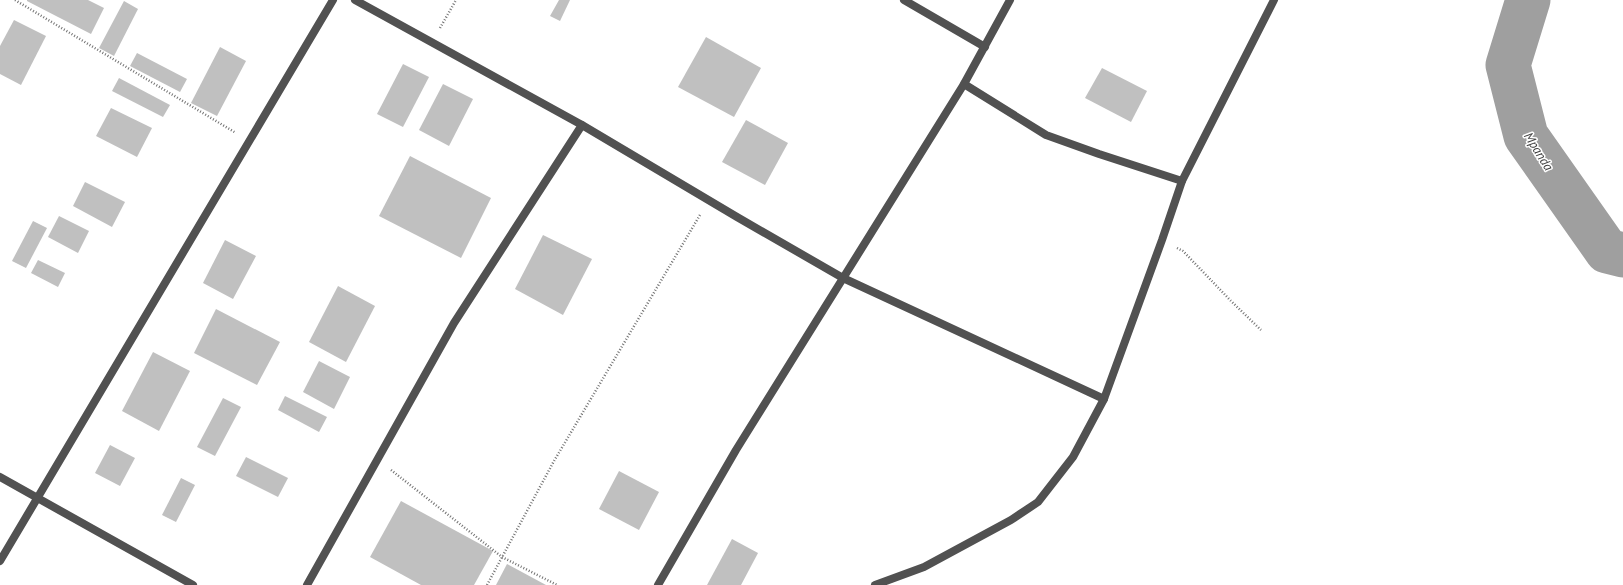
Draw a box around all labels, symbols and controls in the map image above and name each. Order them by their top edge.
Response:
water label: Mpanda [1520,129,1557,174]

